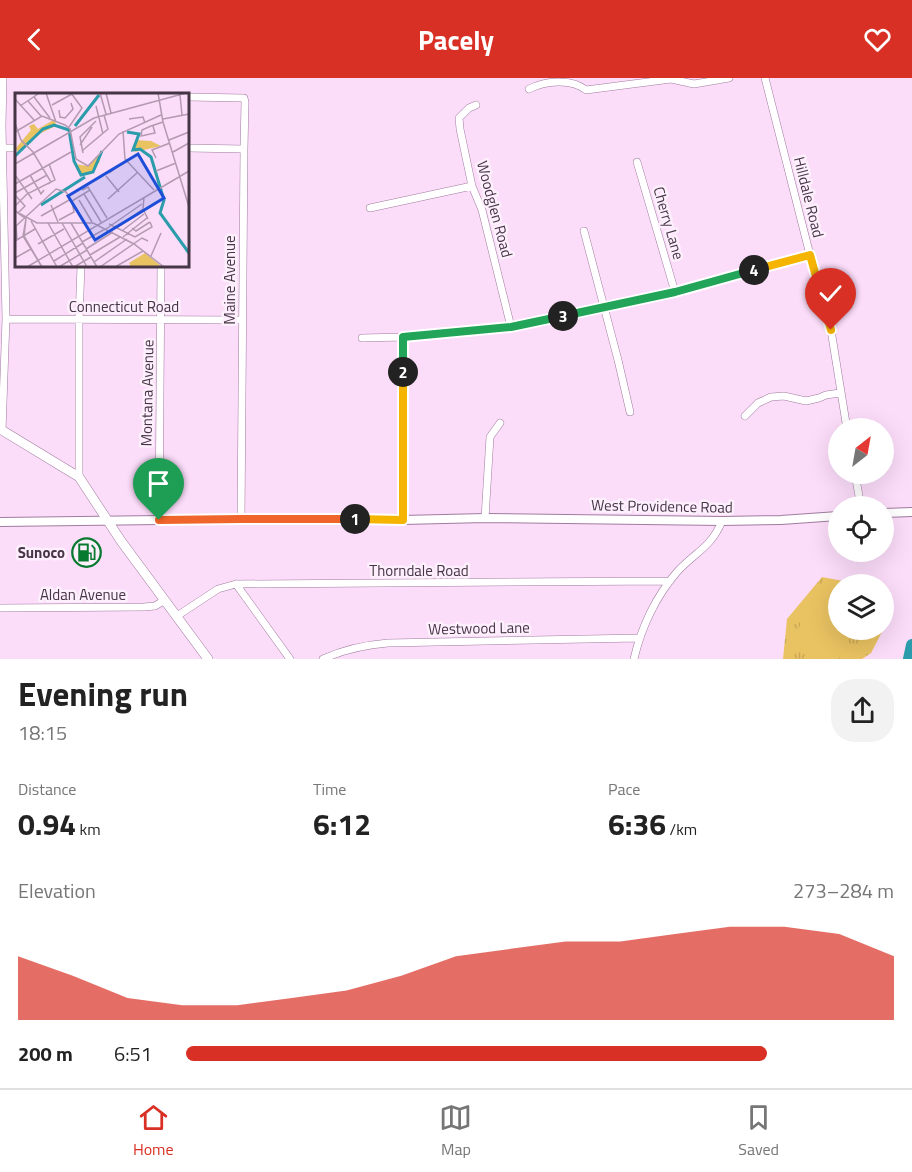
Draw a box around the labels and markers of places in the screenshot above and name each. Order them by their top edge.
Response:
pin: 4 [739,255,769,285]
pin [805,268,856,330]
pin: 3 [548,301,578,331]
pin: 2 [388,357,418,387]
pin [133,458,184,520]
pin: 1 [340,504,370,534]
fuel station icon: Sunoco [70,536,102,568]
place label: Sunoco [18,541,65,564]

